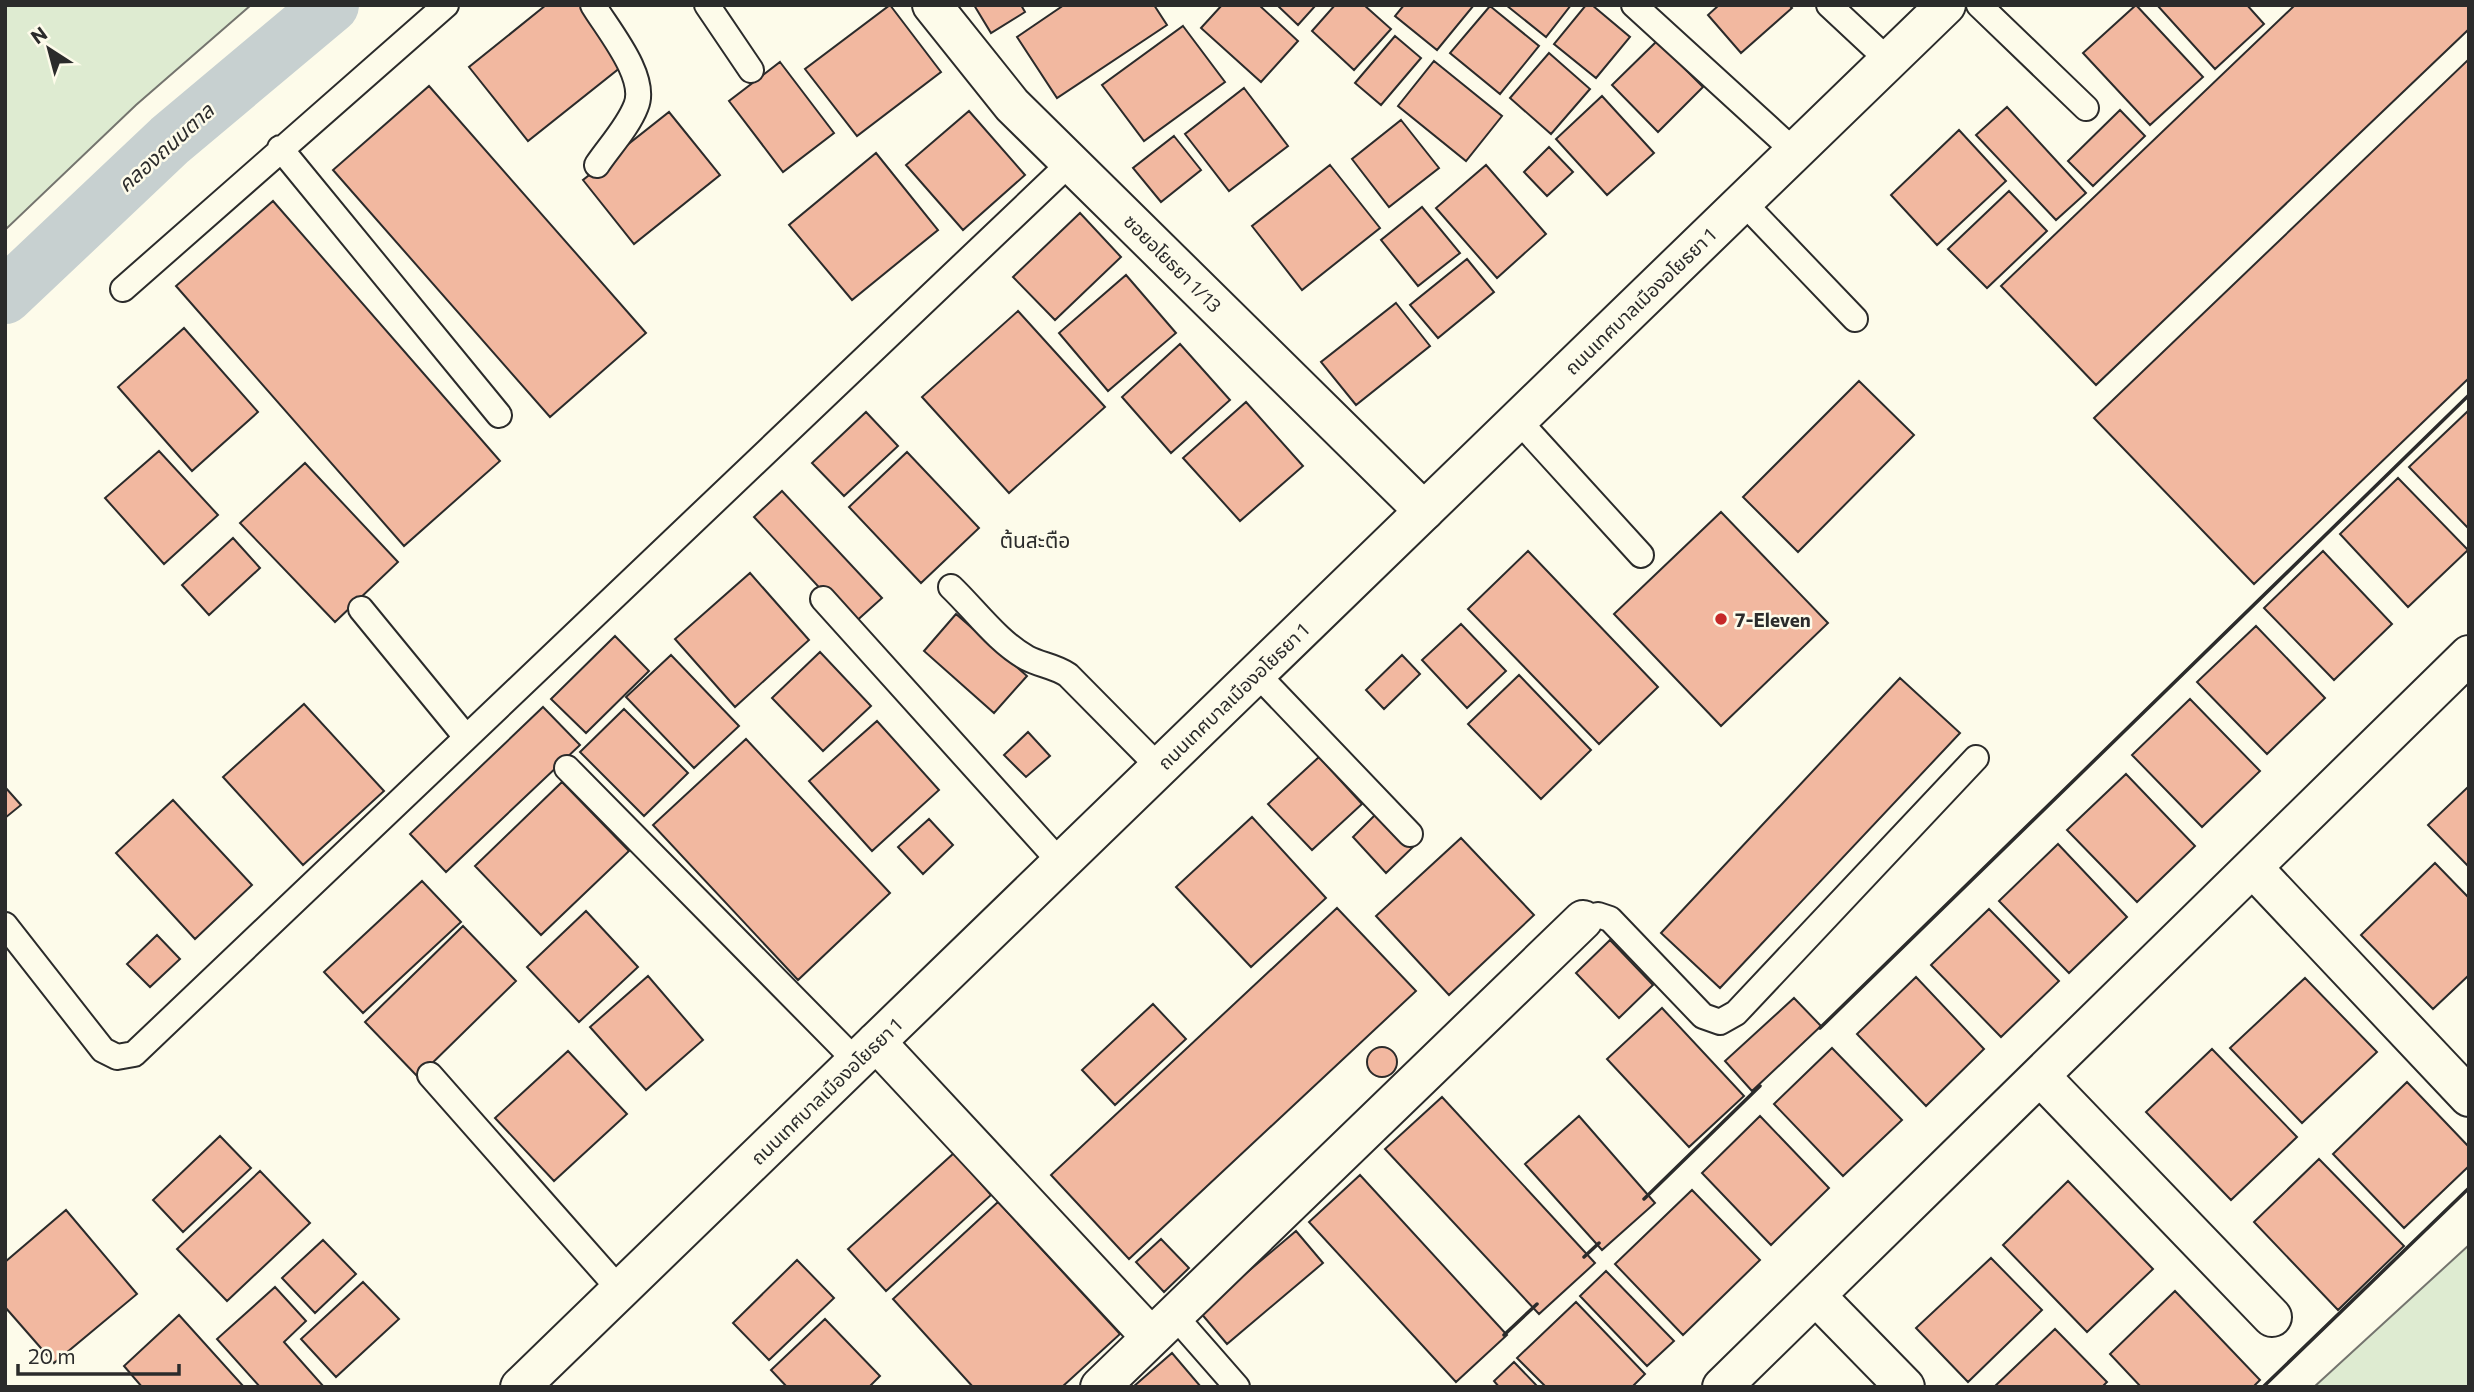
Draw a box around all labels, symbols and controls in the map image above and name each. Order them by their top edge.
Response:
north arrow [14,14,84,84]
text: N [26,21,51,48]
water label: คลองถนนตาล [112,97,219,197]
street label: ซอยอโยธยา 1/13 [1119,209,1227,317]
street label: ถนนเทศบาลเมืองอโยธยา 1 [1560,223,1720,379]
district label: ต้นสะตือ [1000,527,1070,552]
place label: 7-Eleven [1735,608,1811,631]
marker: 7-Eleven [1713,611,1729,627]
street label: ถนนเทศบาลเมืองอโยธยา 1 [1153,618,1313,774]
street label: ถนนเทศบาลเมืองอโยธยา 1 [746,1013,906,1169]
scale bar [18,1332,178,1376]
text: 20 m [28,1343,76,1368]

